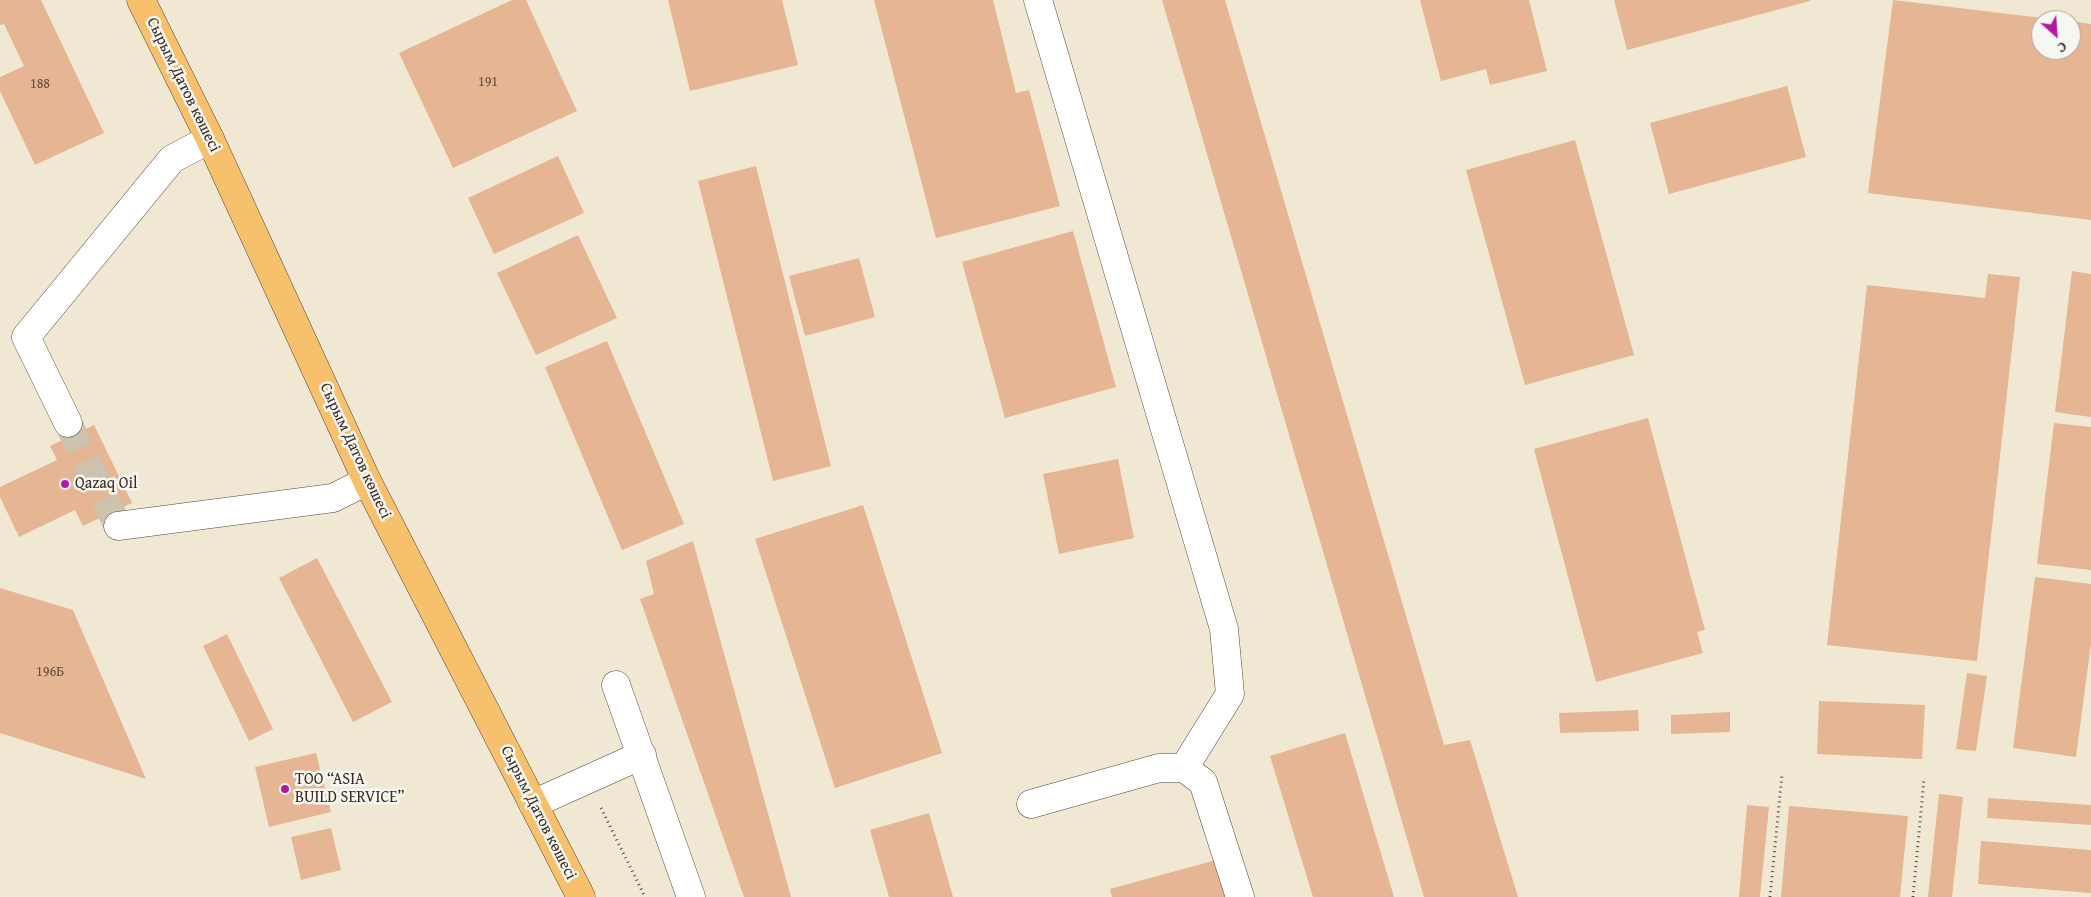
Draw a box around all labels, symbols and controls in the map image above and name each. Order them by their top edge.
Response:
north arrow [2031,10,2081,60]
street label: Сырым Датов көшесі [142,15,224,155]
text: С [2054,37,2070,58]
house number: 191 [478,74,498,90]
house number: 188 [30,76,50,92]
street label: Сырым Датов көшесі [315,380,395,522]
place label: Qazaq Oil [75,474,137,494]
marker: Qazaq Oil [59,478,71,490]
house number: 196Б [36,664,64,680]
street label: Сырым Датов көшесі [496,743,580,883]
place label: TOO “ASIA BUILD SERVICE” [295,770,405,808]
marker: TOO “ASIA BUILD SERVICE” [279,783,291,795]

